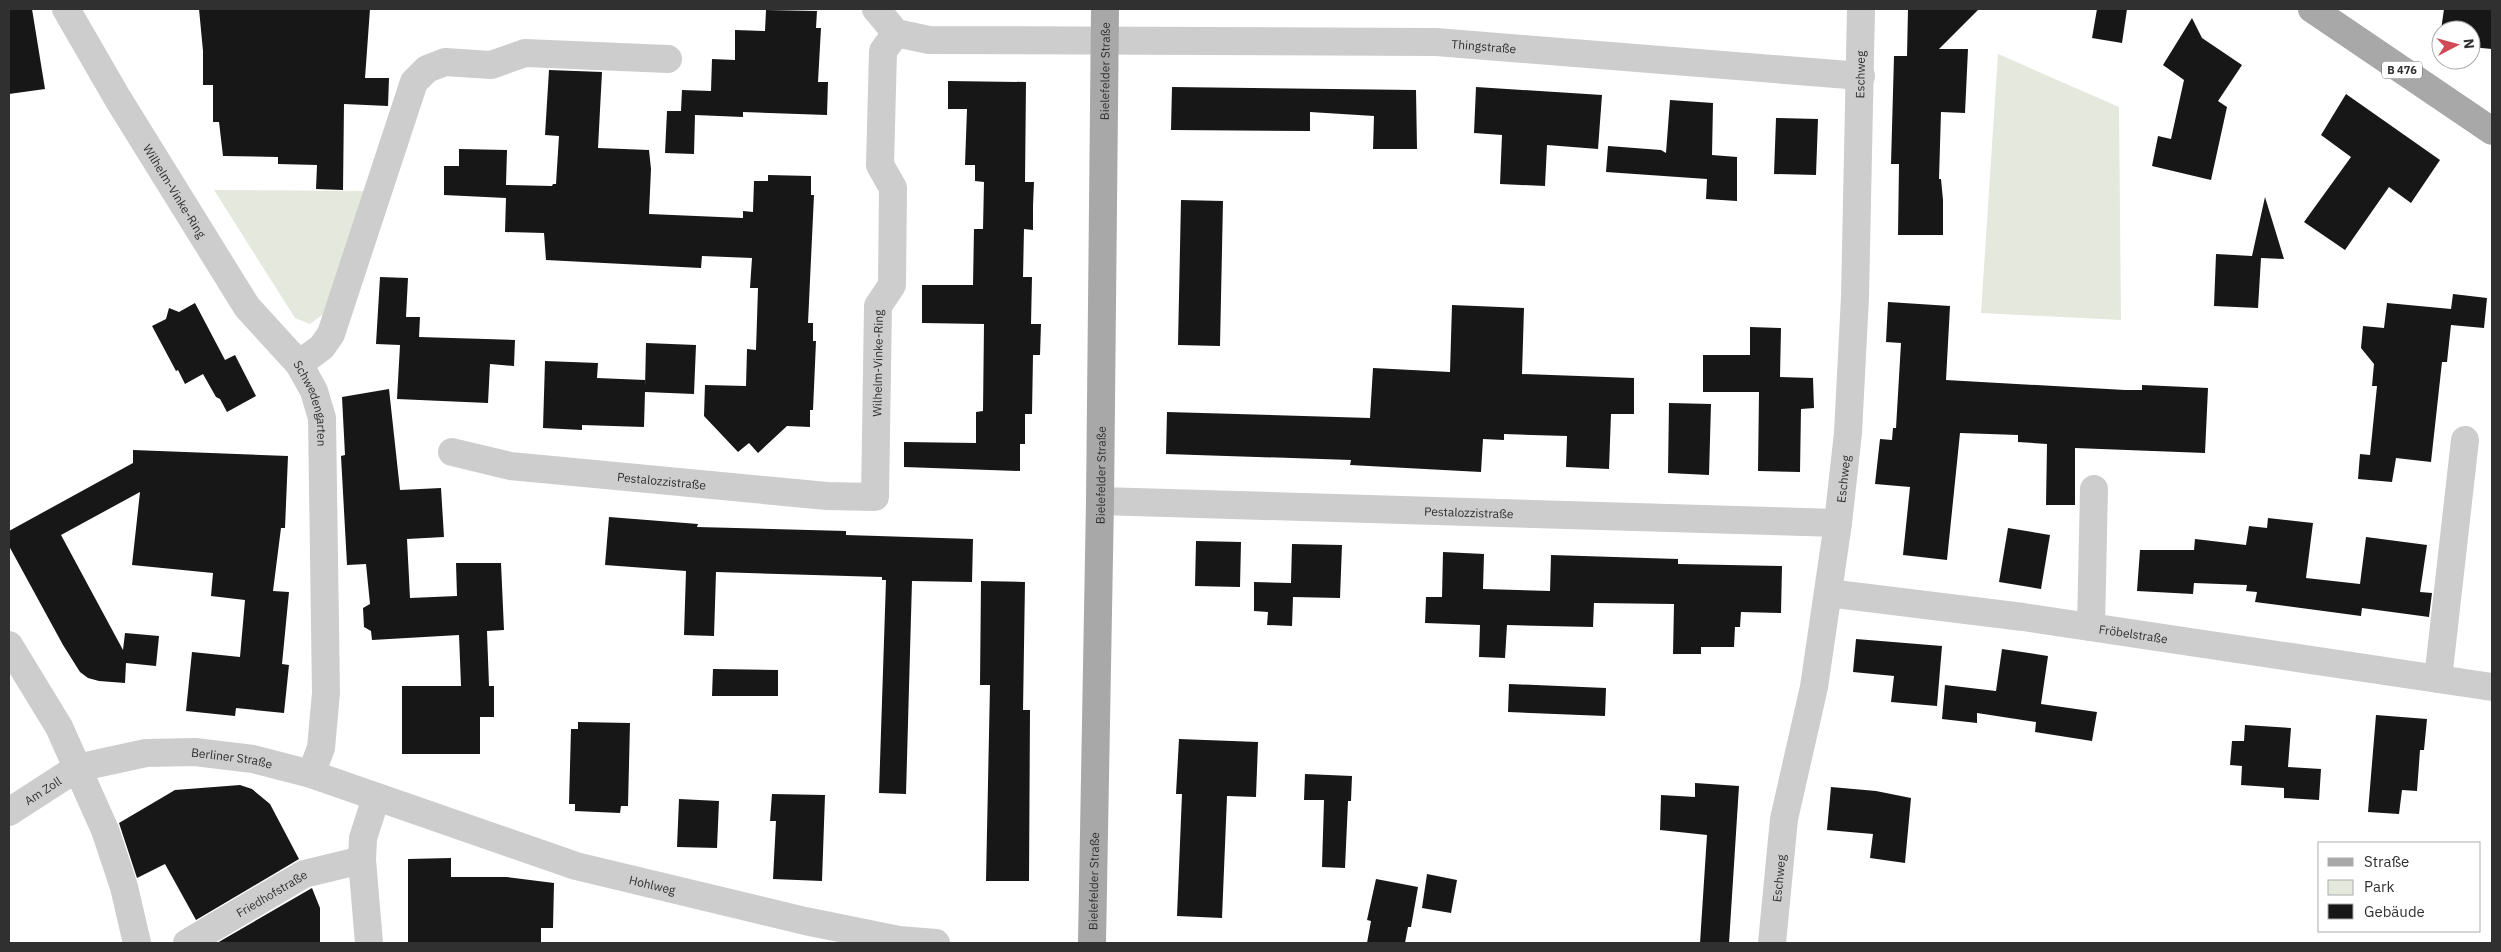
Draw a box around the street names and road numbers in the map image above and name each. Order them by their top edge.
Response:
street label: Bielefelder Straße [1096,22,1112,120]
street label: Thingstraße [1451,36,1517,56]
street label: Eschweg [1852,50,1868,99]
road number: B 476 [2382,62,2422,78]
street label: Wilhelm-Vinke-Ring [140,141,210,241]
street label: Wilhelm-Vinke-Ring [869,309,885,417]
street label: Schwedengarten [291,358,330,447]
street label: Bielefelder Straße [1092,426,1108,524]
street label: Eschweg [1833,454,1853,504]
street label: Pestalozzistraße [617,469,707,492]
street label: Pestalozzistraße [1424,503,1514,521]
street label: Fröbelstraße [2098,621,2169,646]
street label: Berliner Straße [190,744,275,771]
street label: Am Zoll [21,773,64,808]
street label: Bielefelder Straße [1085,831,1102,930]
street label: Eschweg [1768,853,1788,903]
street label: Friedhofstraße [233,866,310,920]
street label: Hohlweg [628,872,678,897]

